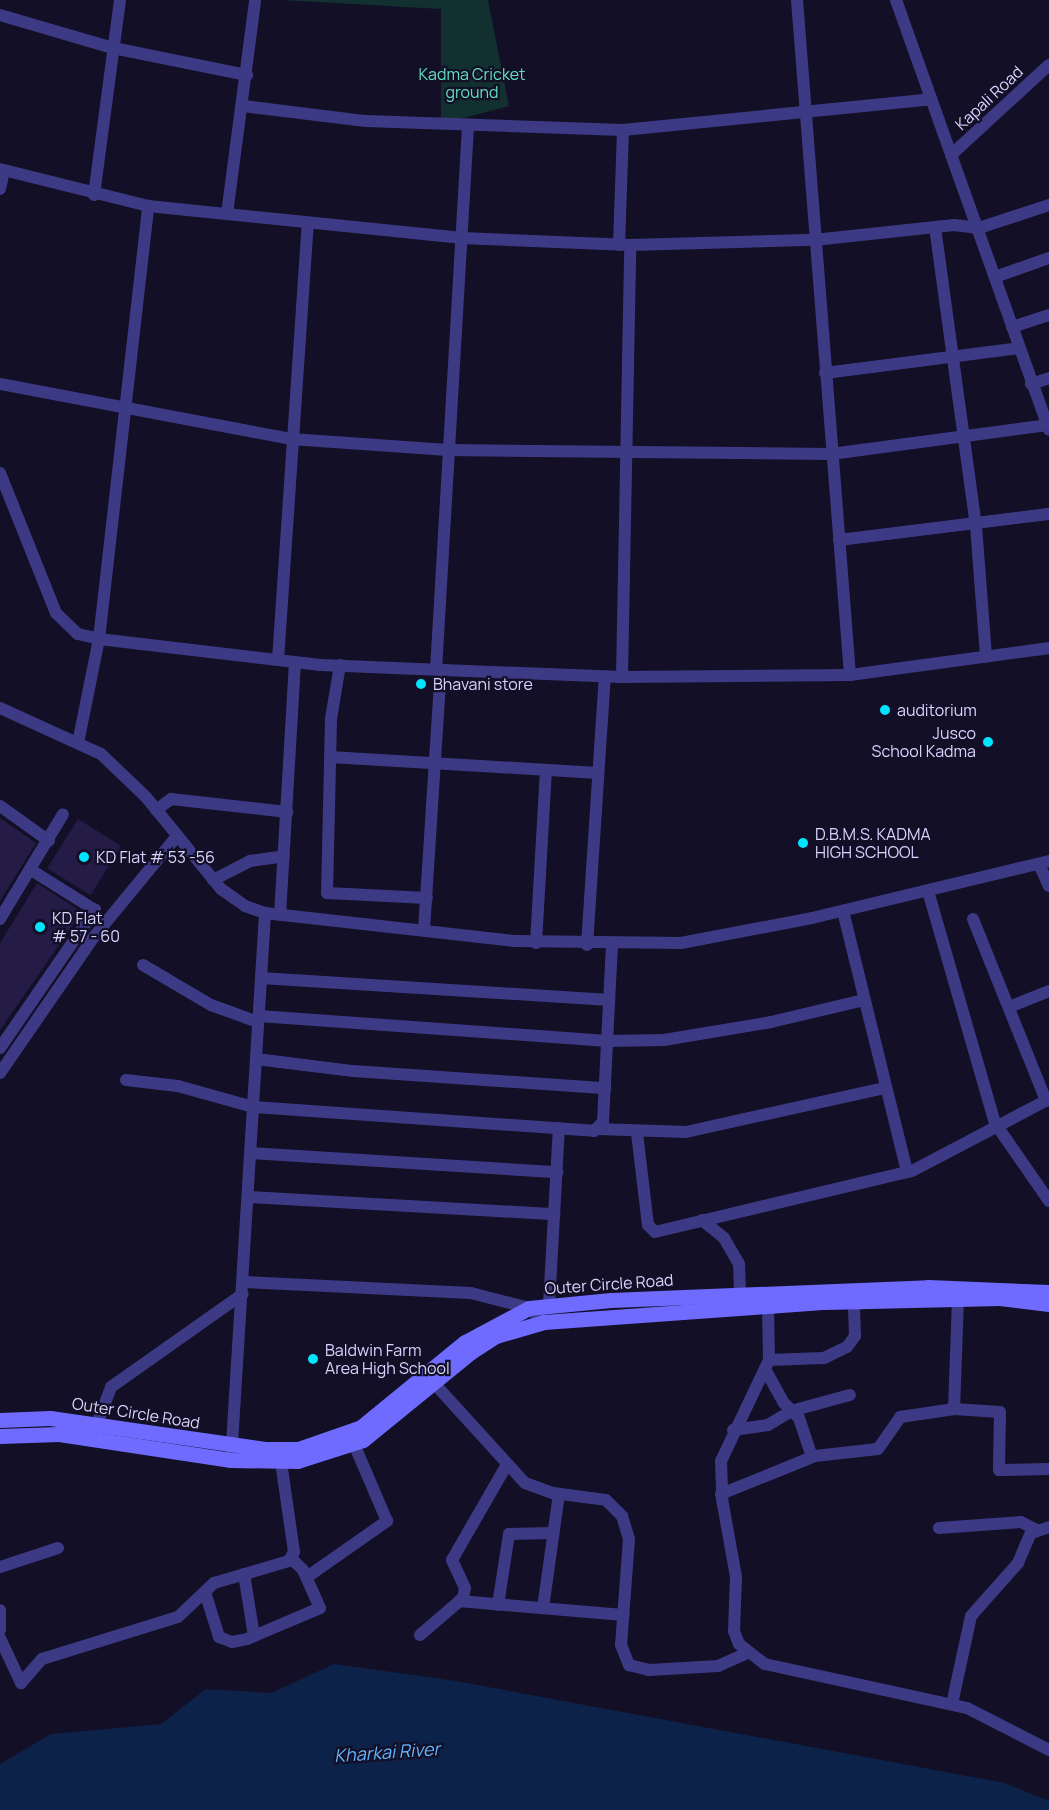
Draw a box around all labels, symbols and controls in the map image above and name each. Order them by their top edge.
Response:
street label: Kapali Road [951,62,1027,134]
park label: Kadma Cricket ground [419,64,525,102]
place label: Bhavani store [433,674,533,694]
marker: Bhavani store [414,677,428,691]
place label: auditorium [897,700,977,720]
marker: auditorium [878,703,892,717]
place label: Jusco School Kadma [872,723,976,761]
marker: Jusco School Kadma [981,735,995,749]
place label: D.B.M.S. KADMA HIGH SCHOOL [815,824,931,862]
marker: D.B.M.S. KADMA HIGH SCHOOL [796,836,810,850]
place label: KD Flat # 53 -56 [96,847,215,867]
marker: KD Flat # 53 -56 [77,850,91,864]
place label: KD Flat # 57 - 60 [52,908,120,946]
marker: KD Flat # 57 - 60 [33,920,47,934]
street label: Outer Circle Road [544,1270,674,1298]
place label: Baldwin Farm Area High School [325,1340,450,1378]
marker: Baldwin Farm Area High School [306,1352,320,1366]
street label: Outer Circle Road [71,1393,201,1433]
water label: Kharkai River [333,1738,441,1766]

